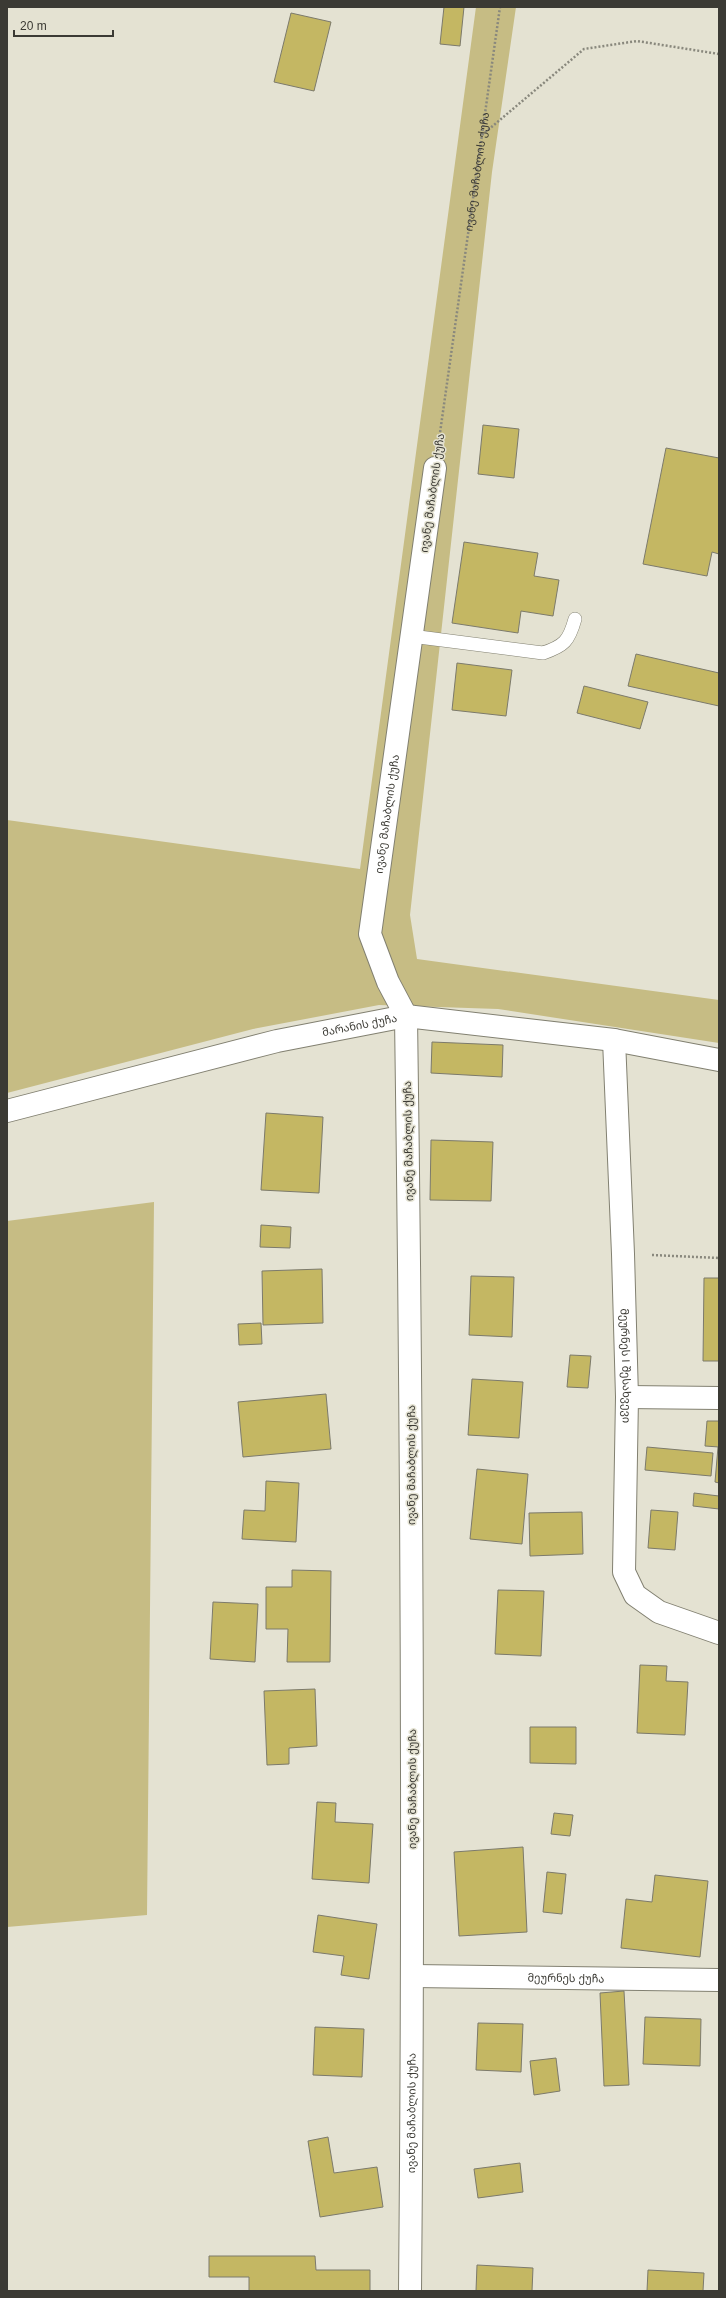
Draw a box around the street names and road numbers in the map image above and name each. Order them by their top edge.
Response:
street label: ივანე მაჩაბლის ქუჩა [462,111,491,232]
street label: ივანე მაჩაბლის ქუჩა [418,433,447,553]
street label: ივანე მაჩაბლის ქუჩა [373,754,401,874]
street label: მარანის ქუჩა [321,1012,398,1038]
street label: ივანე მაჩაბლის ქუჩა [401,1081,416,1201]
street label: მეურნეს I შესახვევი [618,1308,633,1423]
street label: ივანე მაჩაბლის ქუჩა [405,1405,418,1525]
street label: ივანე მაჩაბლის ქუჩა [406,1729,419,1849]
street label: მეურნეს ქუჩა [528,1971,604,1985]
street label: ივანე მაჩაბლის ქუჩა [405,2053,419,2173]

